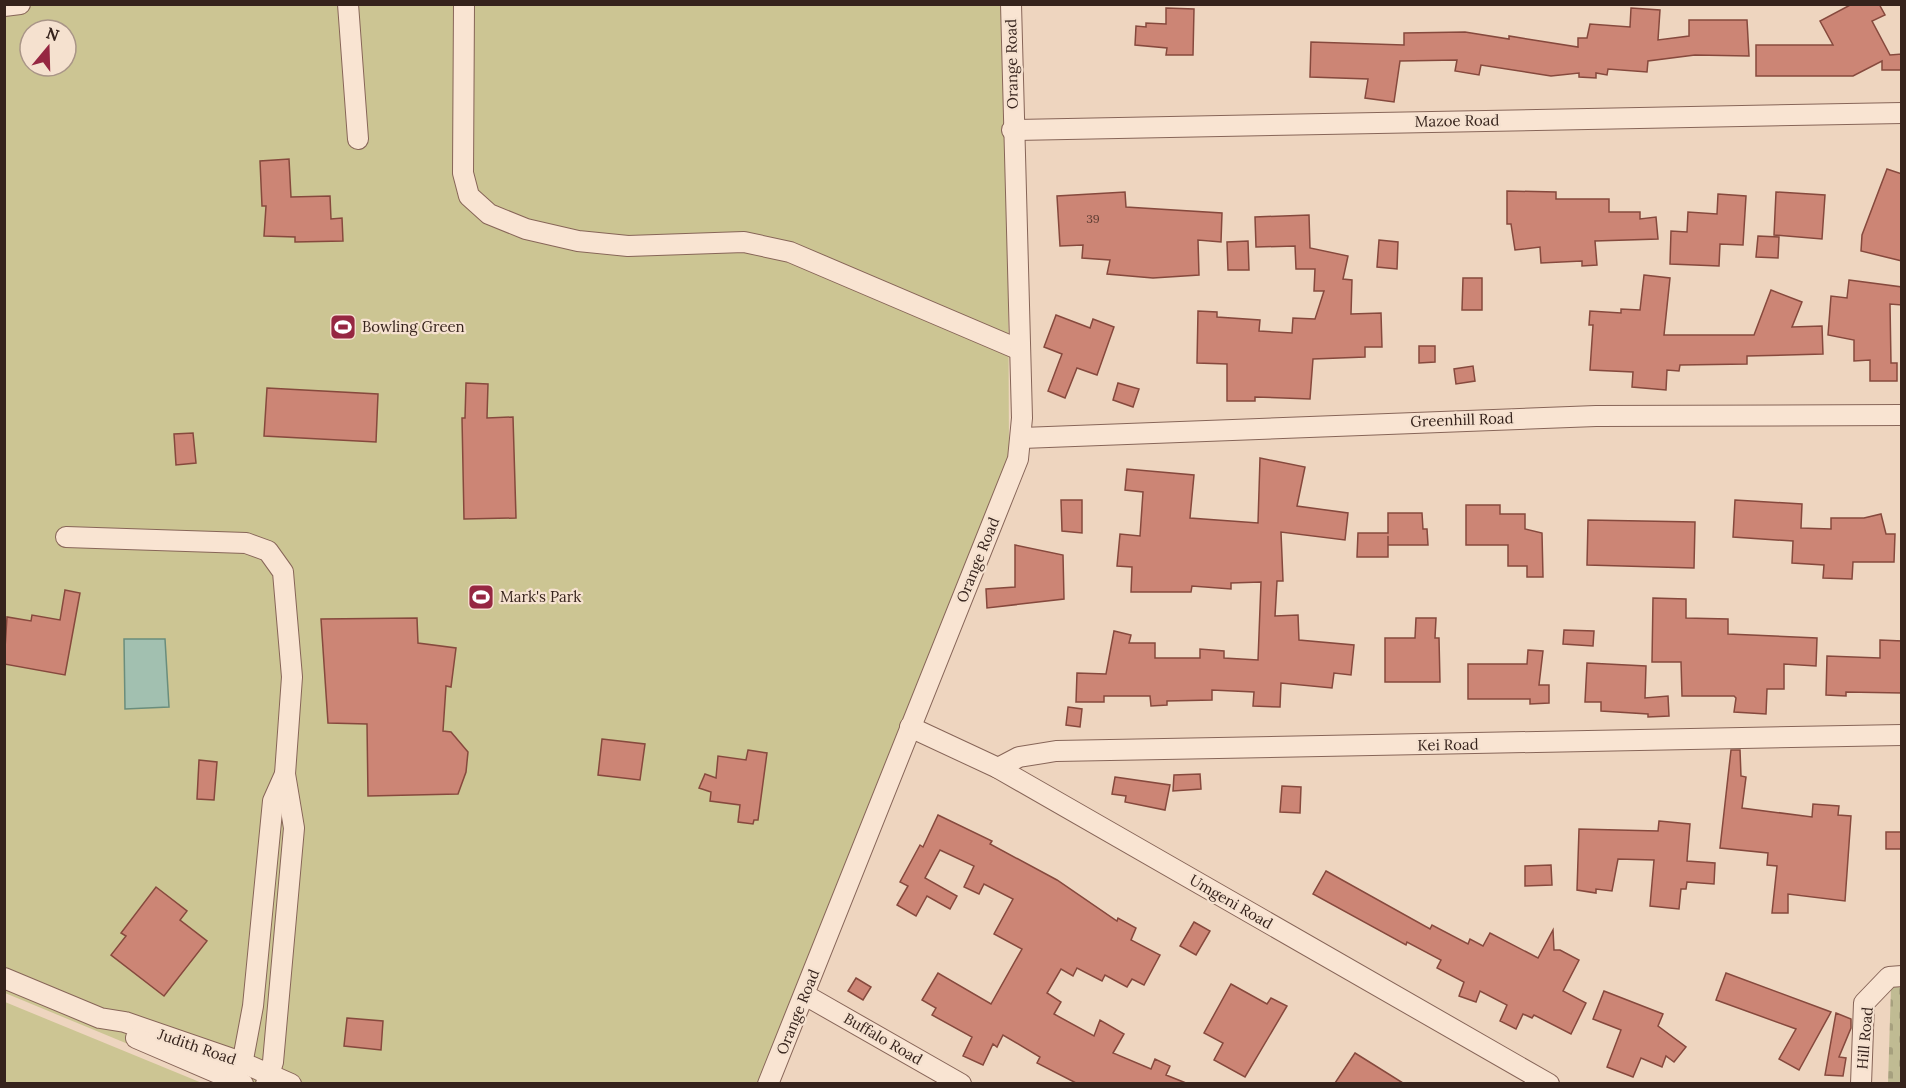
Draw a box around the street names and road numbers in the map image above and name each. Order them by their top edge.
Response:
street label: Orange Road [1001,19,1022,109]
street label: Mazoe Road [1414,110,1500,131]
street label: Greenhill Road [1410,408,1514,431]
street label: Orange Road [952,514,1003,605]
street label: Kei Road [1417,734,1479,755]
street label: Umgeni Road [1186,870,1276,933]
street label: Orange Road [772,966,823,1057]
street label: Hill Road [1852,1006,1877,1070]
street label: Buffalo Road [840,1008,926,1069]
street label: Judith Road [155,1024,239,1069]

